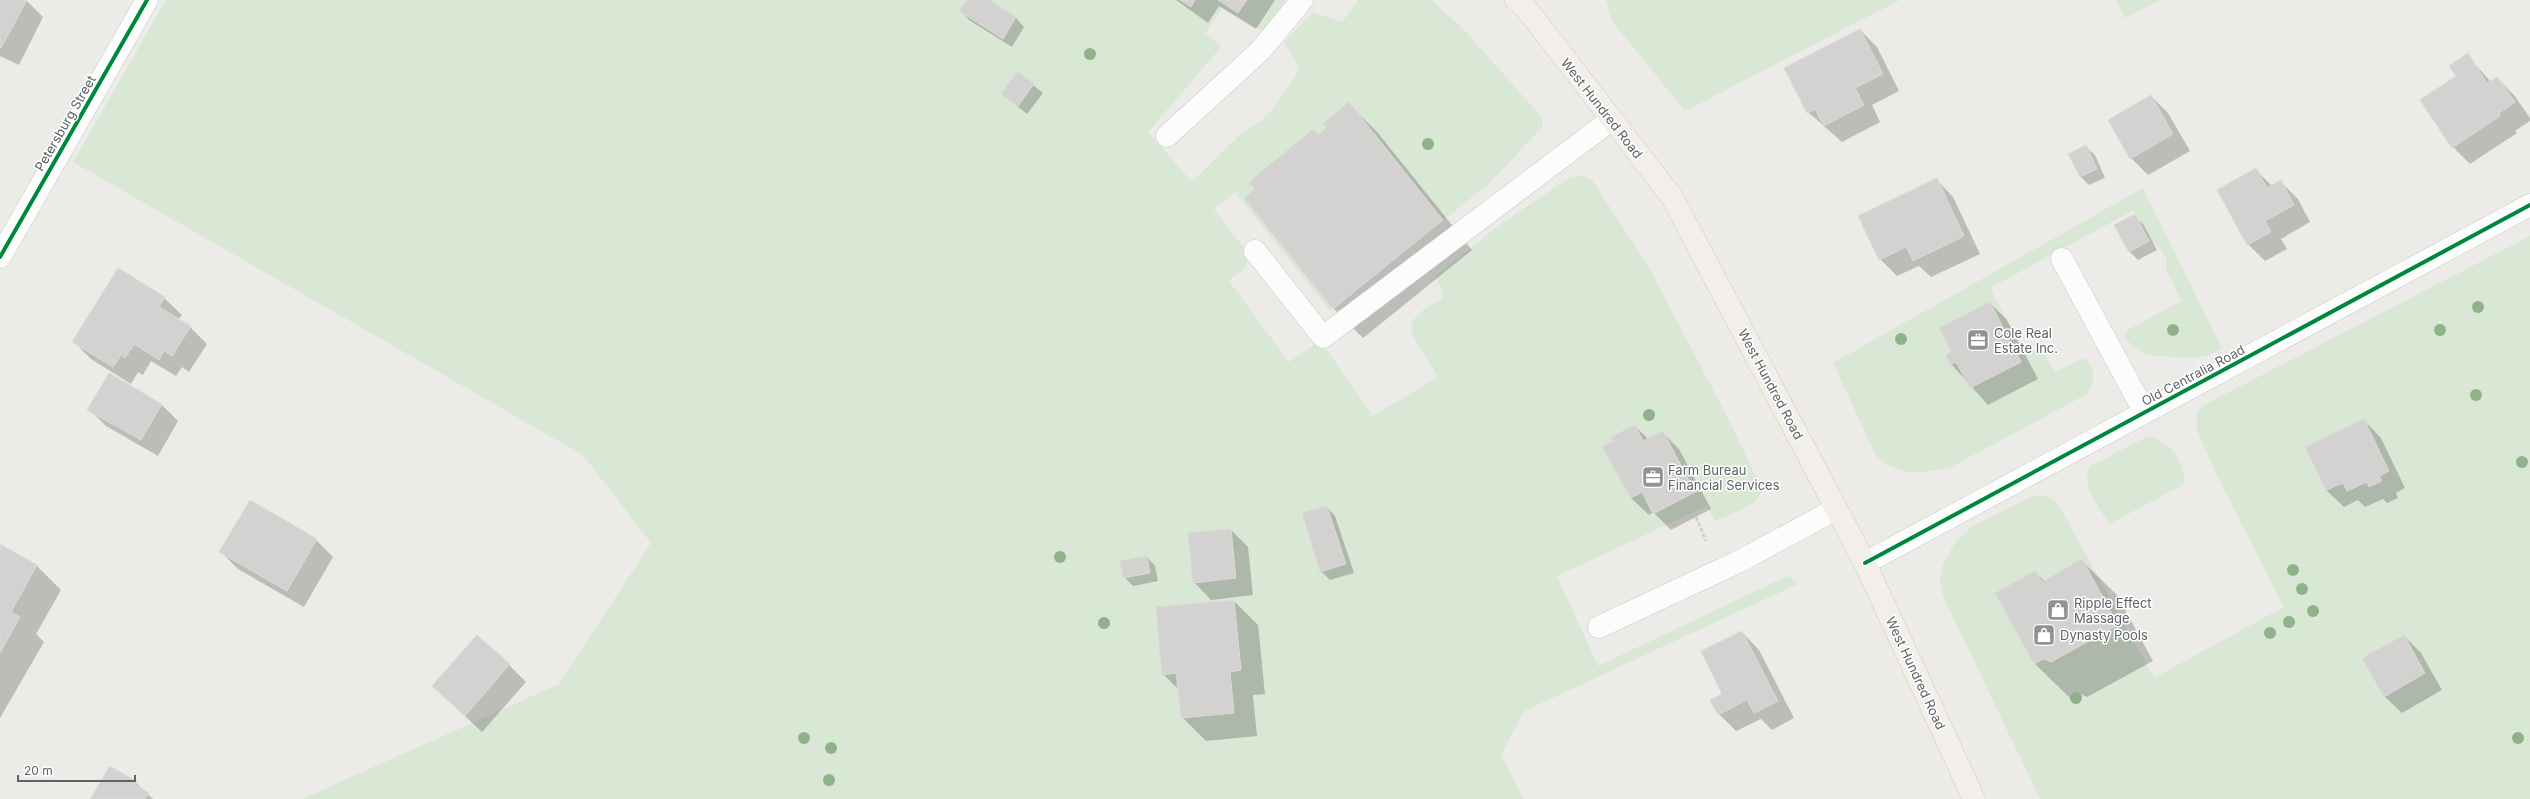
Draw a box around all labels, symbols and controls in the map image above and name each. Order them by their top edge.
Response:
street label: West Hundred Road [1558,55,1646,161]
street label: Petersburg Street [31,72,99,174]
place label: Cole Real Estate Inc. [1994,325,2058,356]
street label: West Hundred Road [1735,326,1807,442]
office icon: Cole Real Estate Inc. [1965,327,1991,353]
street label: Old Centralia Road [2139,341,2247,409]
place label: Farm Bureau Financial Services [1668,462,1780,493]
office icon: Farm Bureau Financial Services [1640,464,1666,490]
place label: Ripple Effect Massage [2074,595,2152,626]
shop icon: Ripple Effect Massage [2045,597,2071,623]
street label: West Hundred Road [1883,614,1949,732]
shop icon: Dynasty Pools [2031,622,2057,648]
place label: Dynasty Pools [2060,627,2148,643]
scale bar [18,757,135,783]
text: 20 m [24,763,53,778]

